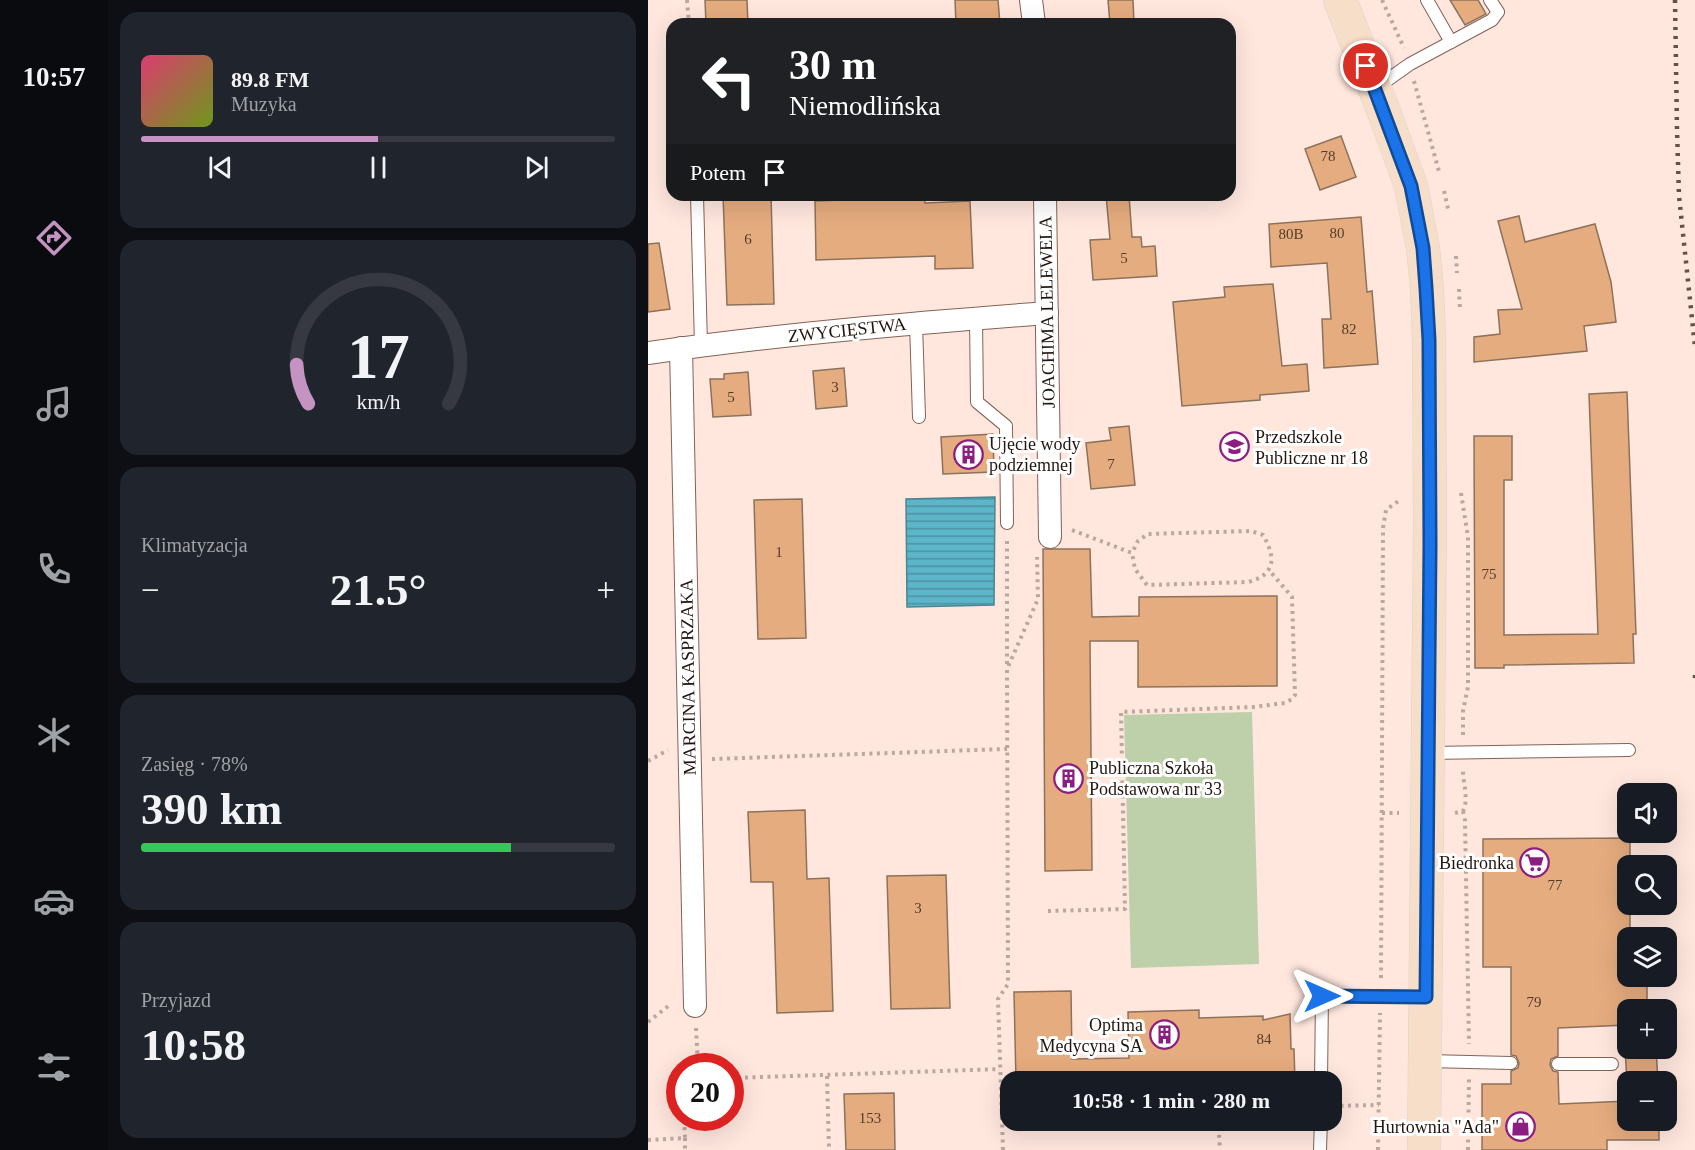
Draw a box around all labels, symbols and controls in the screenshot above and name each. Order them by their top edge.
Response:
pin [1340,40,1391,91]
icon: left [690,42,768,120]
text: 30 m [789,42,877,88]
icon: arrive [1349,49,1382,82]
text: 10:57 [23,62,86,92]
text: 89.8 FM [231,67,309,92]
text: Niemodlińska [789,91,940,121]
text: Muzyka [231,93,297,115]
house number: 78 [1321,148,1336,164]
icon: previous [204,151,237,184]
icon: pause [362,151,395,184]
icon: next [520,151,553,184]
icon: arrive [758,156,791,189]
text: Potem [690,160,746,185]
street label: JOACHIMA LELEWELA [1035,216,1059,408]
icon: directions [33,217,75,259]
house number: 80 [1330,225,1345,241]
house number: 80B [1278,226,1304,242]
house number: 6 [744,231,752,247]
house number: 5 [1120,250,1128,266]
street label: ZWYCIĘSTWA [787,314,907,346]
house number: 82 [1342,321,1357,337]
text: 17 [347,323,409,392]
house number: 3 [831,379,839,395]
icon: music [33,383,75,425]
house number: 5 [727,389,735,405]
text: km/h [356,391,400,415]
place label: Przedszkole Publiczne nr 18 [1255,427,1368,468]
school or university icon: Przedszkole Publiczne nr 18 [1218,431,1250,463]
place label: Ujęcie wody podziemnej [989,434,1080,475]
building icon: Ujęcie wody podziemnej [952,438,984,470]
house number: 7 [1107,456,1115,472]
text: Klimatyzacja [141,534,248,556]
house number: 1 [775,544,783,560]
icon: phone [33,548,75,590]
text: 21.5° [330,565,426,615]
house number: 75 [1482,566,1497,582]
text: − [141,572,160,608]
text: + [596,572,615,608]
street label: MARCINA KASPRZAKA [676,579,700,775]
icon: climate [33,714,75,756]
text: Zasięg · 78% [141,753,248,775]
place label: Publiczna Szkoła Podstawowa nr 33 [1089,758,1222,799]
building icon: Publiczna Szkoła Podstawowa nr 33 [1052,762,1084,794]
map controls [1617,783,1677,1131]
button: sound [1617,783,1677,843]
text: 390 km [141,784,282,834]
supermarket icon: Biedronka [1519,847,1551,879]
place label: Biedronka [1439,853,1514,873]
button: search [1617,855,1677,915]
house number: 77 [1548,877,1563,893]
icon: car [33,880,75,922]
house number: 3 [914,900,922,916]
button: layers [1617,927,1677,987]
position arrow [1290,964,1354,1028]
text: Przyjazd [141,989,211,1011]
house number: 79 [1527,994,1542,1010]
button: + [1617,999,1677,1059]
place label: Optima Medycyna SA [1040,1015,1143,1056]
building icon: Optima Medycyna SA [1148,1019,1180,1051]
text: 10:58 [141,1020,246,1070]
house number: 84 [1257,1031,1272,1047]
icon: filters [33,1046,75,1088]
speed limit sign: 20 [666,1053,744,1131]
button: − [1617,1071,1677,1131]
text: 10:58 · 1 min · 280 m [1072,1088,1270,1113]
house number: 153 [859,1110,881,1126]
shop icon: Hurtownia "Ada" [1504,1111,1536,1143]
place label: Hurtownia "Ada" [1373,1117,1499,1137]

